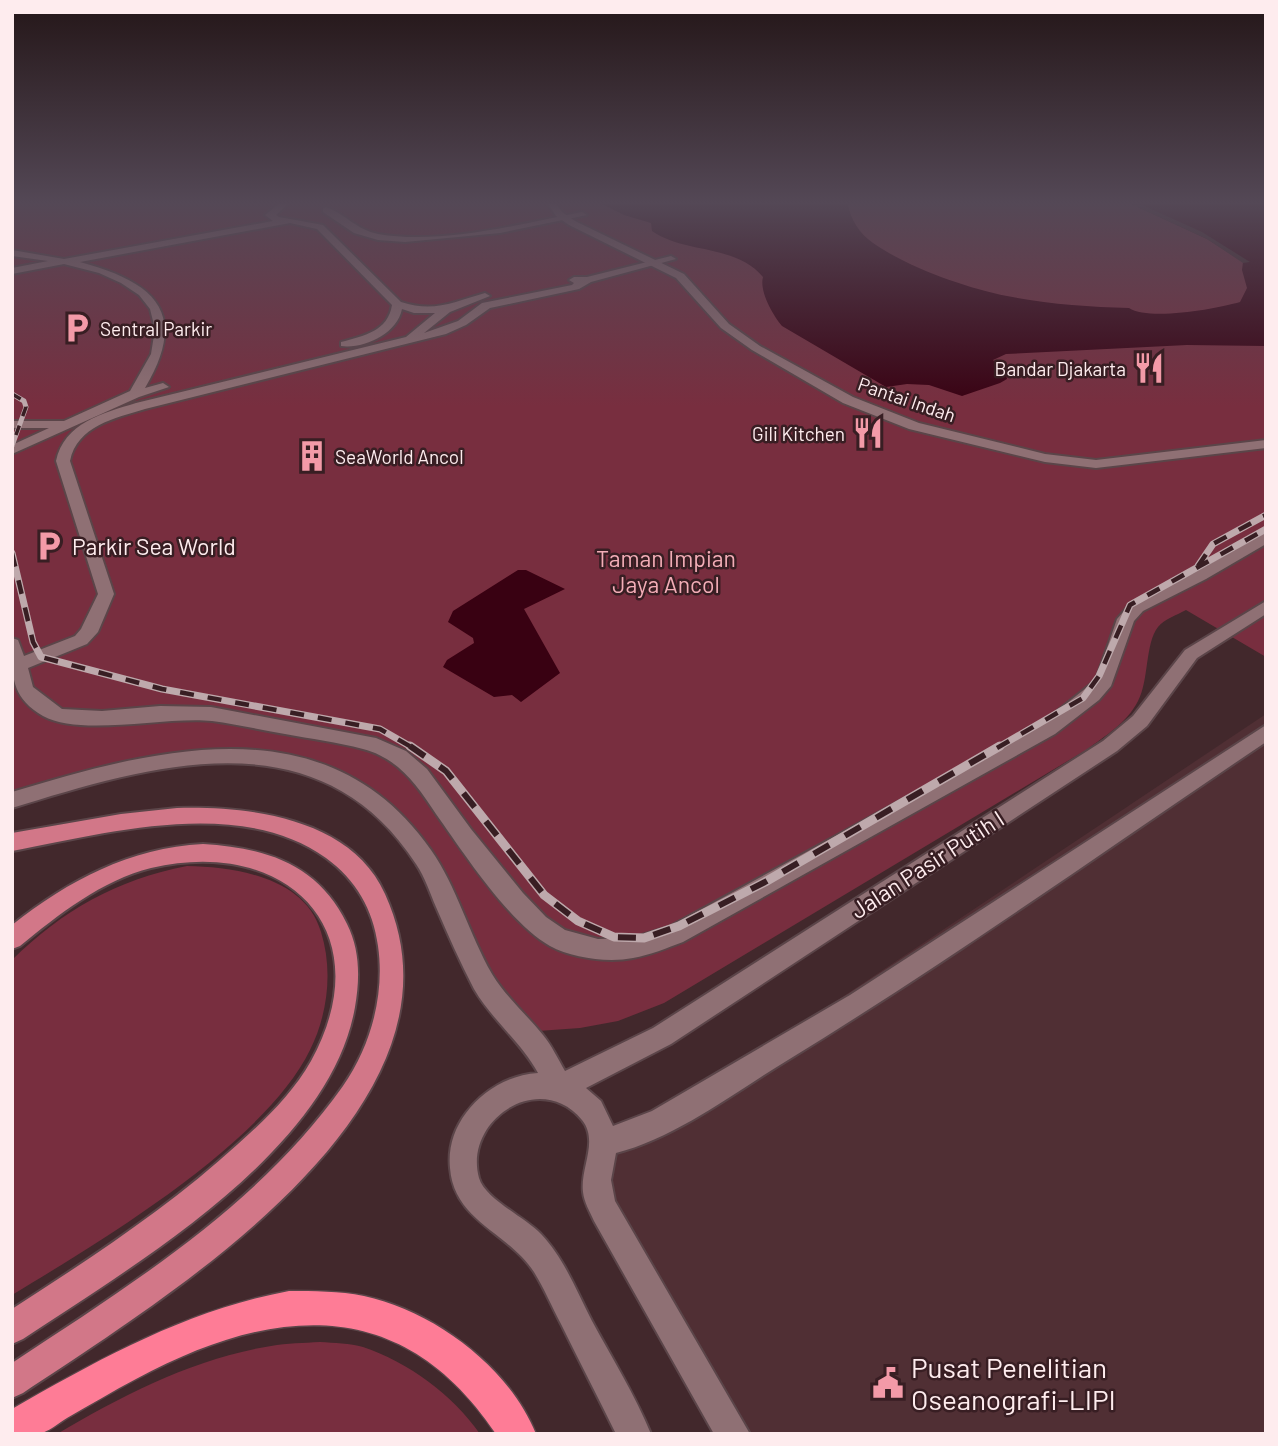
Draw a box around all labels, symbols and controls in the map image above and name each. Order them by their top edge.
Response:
parking icon: Sentral Parkir [60,311,94,345]
place label: Sentral Parkir [100,317,212,340]
restaurant icon: Bandar Djakarta [1132,351,1166,385]
place label: Bandar Djakarta [995,357,1126,380]
street label: Pantai Indah [855,372,959,426]
restaurant icon: Gili Kitchen [851,416,885,450]
place label: Gili Kitchen [752,422,845,445]
building icon: SeaWorld Ancol [295,439,329,473]
place label: SeaWorld Ancol [335,445,464,468]
parking icon: Parkir Sea World [32,529,66,563]
place label: Parkir Sea World [72,532,236,560]
park label: Taman Impian Jaya Ancol [596,544,736,598]
street label: Jalan Pasir Putih I [845,804,1009,924]
place label: Pusat Penelitian Oseanografi-LIPI [911,1350,1116,1416]
public building icon: Pusat Penelitian Oseanografi-LIPI [871,1366,905,1400]

